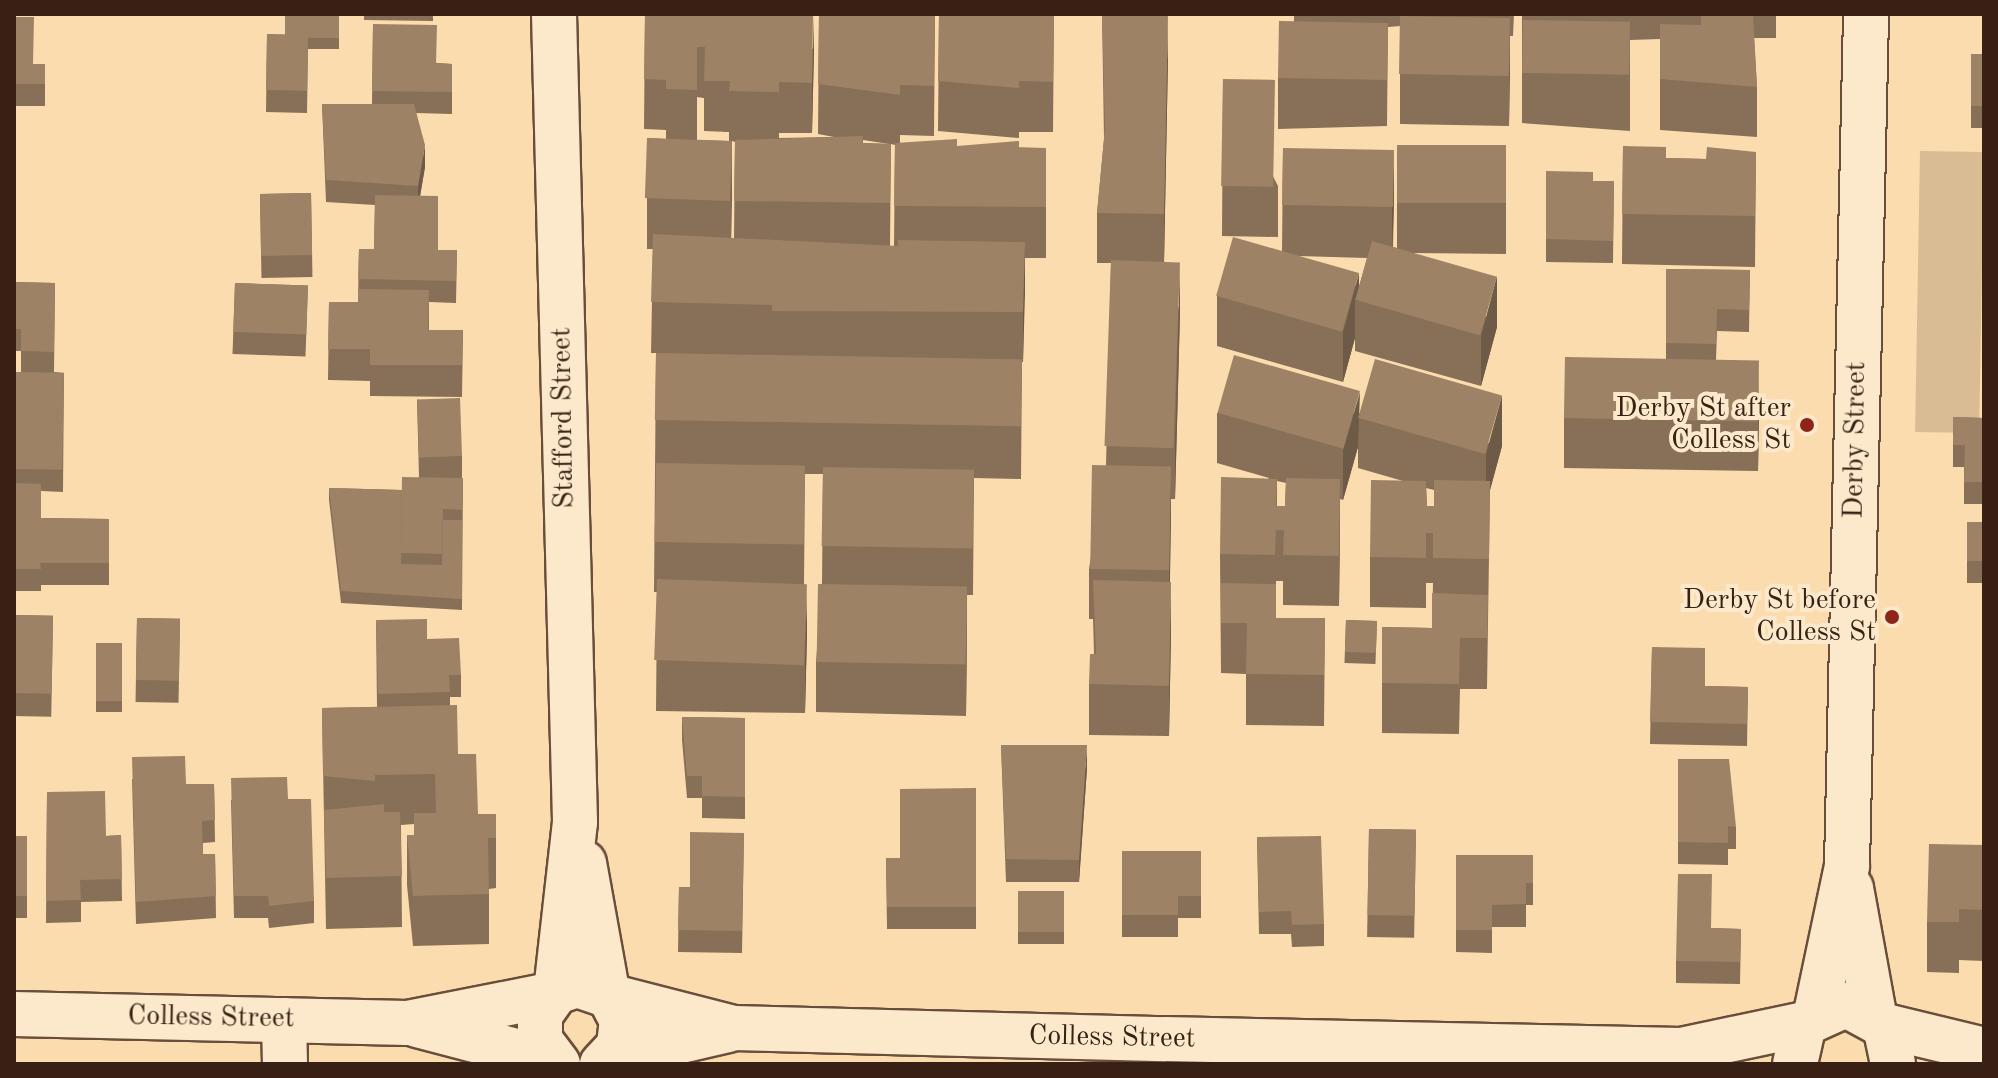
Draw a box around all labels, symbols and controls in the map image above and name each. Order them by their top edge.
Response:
street label: Stafford Street [546,327,582,509]
street label: Derby Street [1838,361,1874,519]
place label: Derby St after Colless St [1616,392,1791,458]
marker: Derby St after Colless St [1798,416,1816,434]
place label: Derby St before Colless St [1683,584,1876,650]
marker: Derby St before Colless St [1883,608,1901,626]
street label: Colless Street [127,1000,295,1036]
street label: Colless Street [1028,1020,1196,1056]

